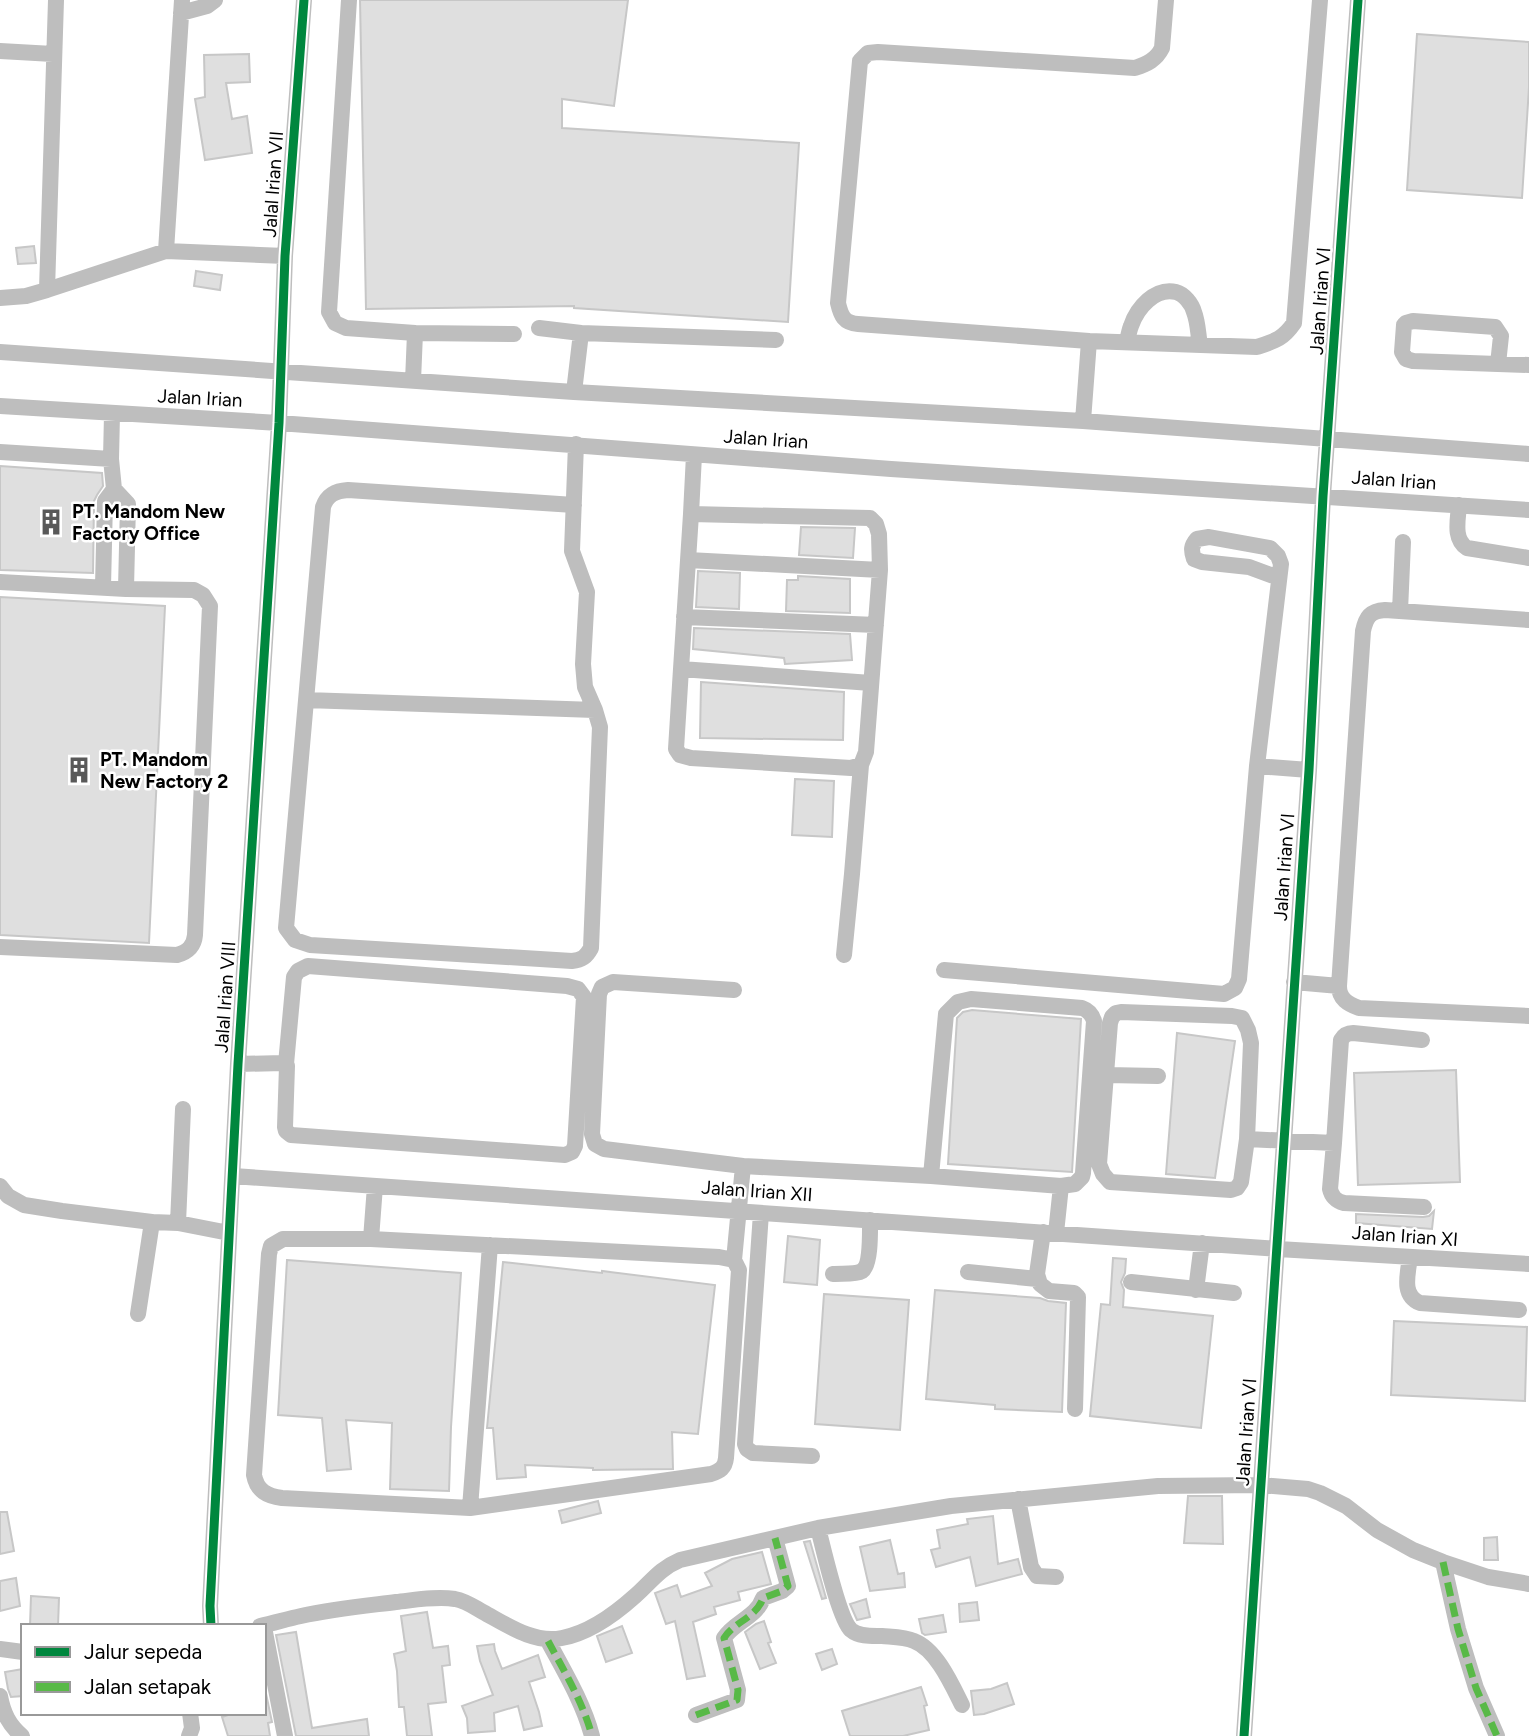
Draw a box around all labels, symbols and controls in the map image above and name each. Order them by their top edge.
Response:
street label: Jalal Irian VII [258,130,288,238]
street label: Jalan Irian VI [1305,246,1335,356]
street label: Jalan Irian [157,384,243,412]
street label: Jalan Irian [723,425,809,453]
street label: Jalan Irian [1351,466,1437,494]
place label: PT. Mandom New Factory Office [72,500,225,545]
building icon: PT. Mandom New Factory Office [36,507,66,537]
place label: PT. Mandom New Factory 2 [100,748,228,793]
building icon: PT. Mandom New Factory 2 [64,755,94,785]
street label: Jalan Irian VI [1269,812,1299,922]
street label: Jalal Irian VIII [210,940,240,1054]
street label: Jalan Irian XII [701,1176,813,1206]
street label: Jalan Irian XI [1351,1221,1459,1251]
street label: Jalan Irian VI [1231,1377,1261,1487]
legend [21,1624,266,1715]
text: Jalur sepeda [84,1639,202,1664]
text: Jalan setapak [84,1674,212,1699]

